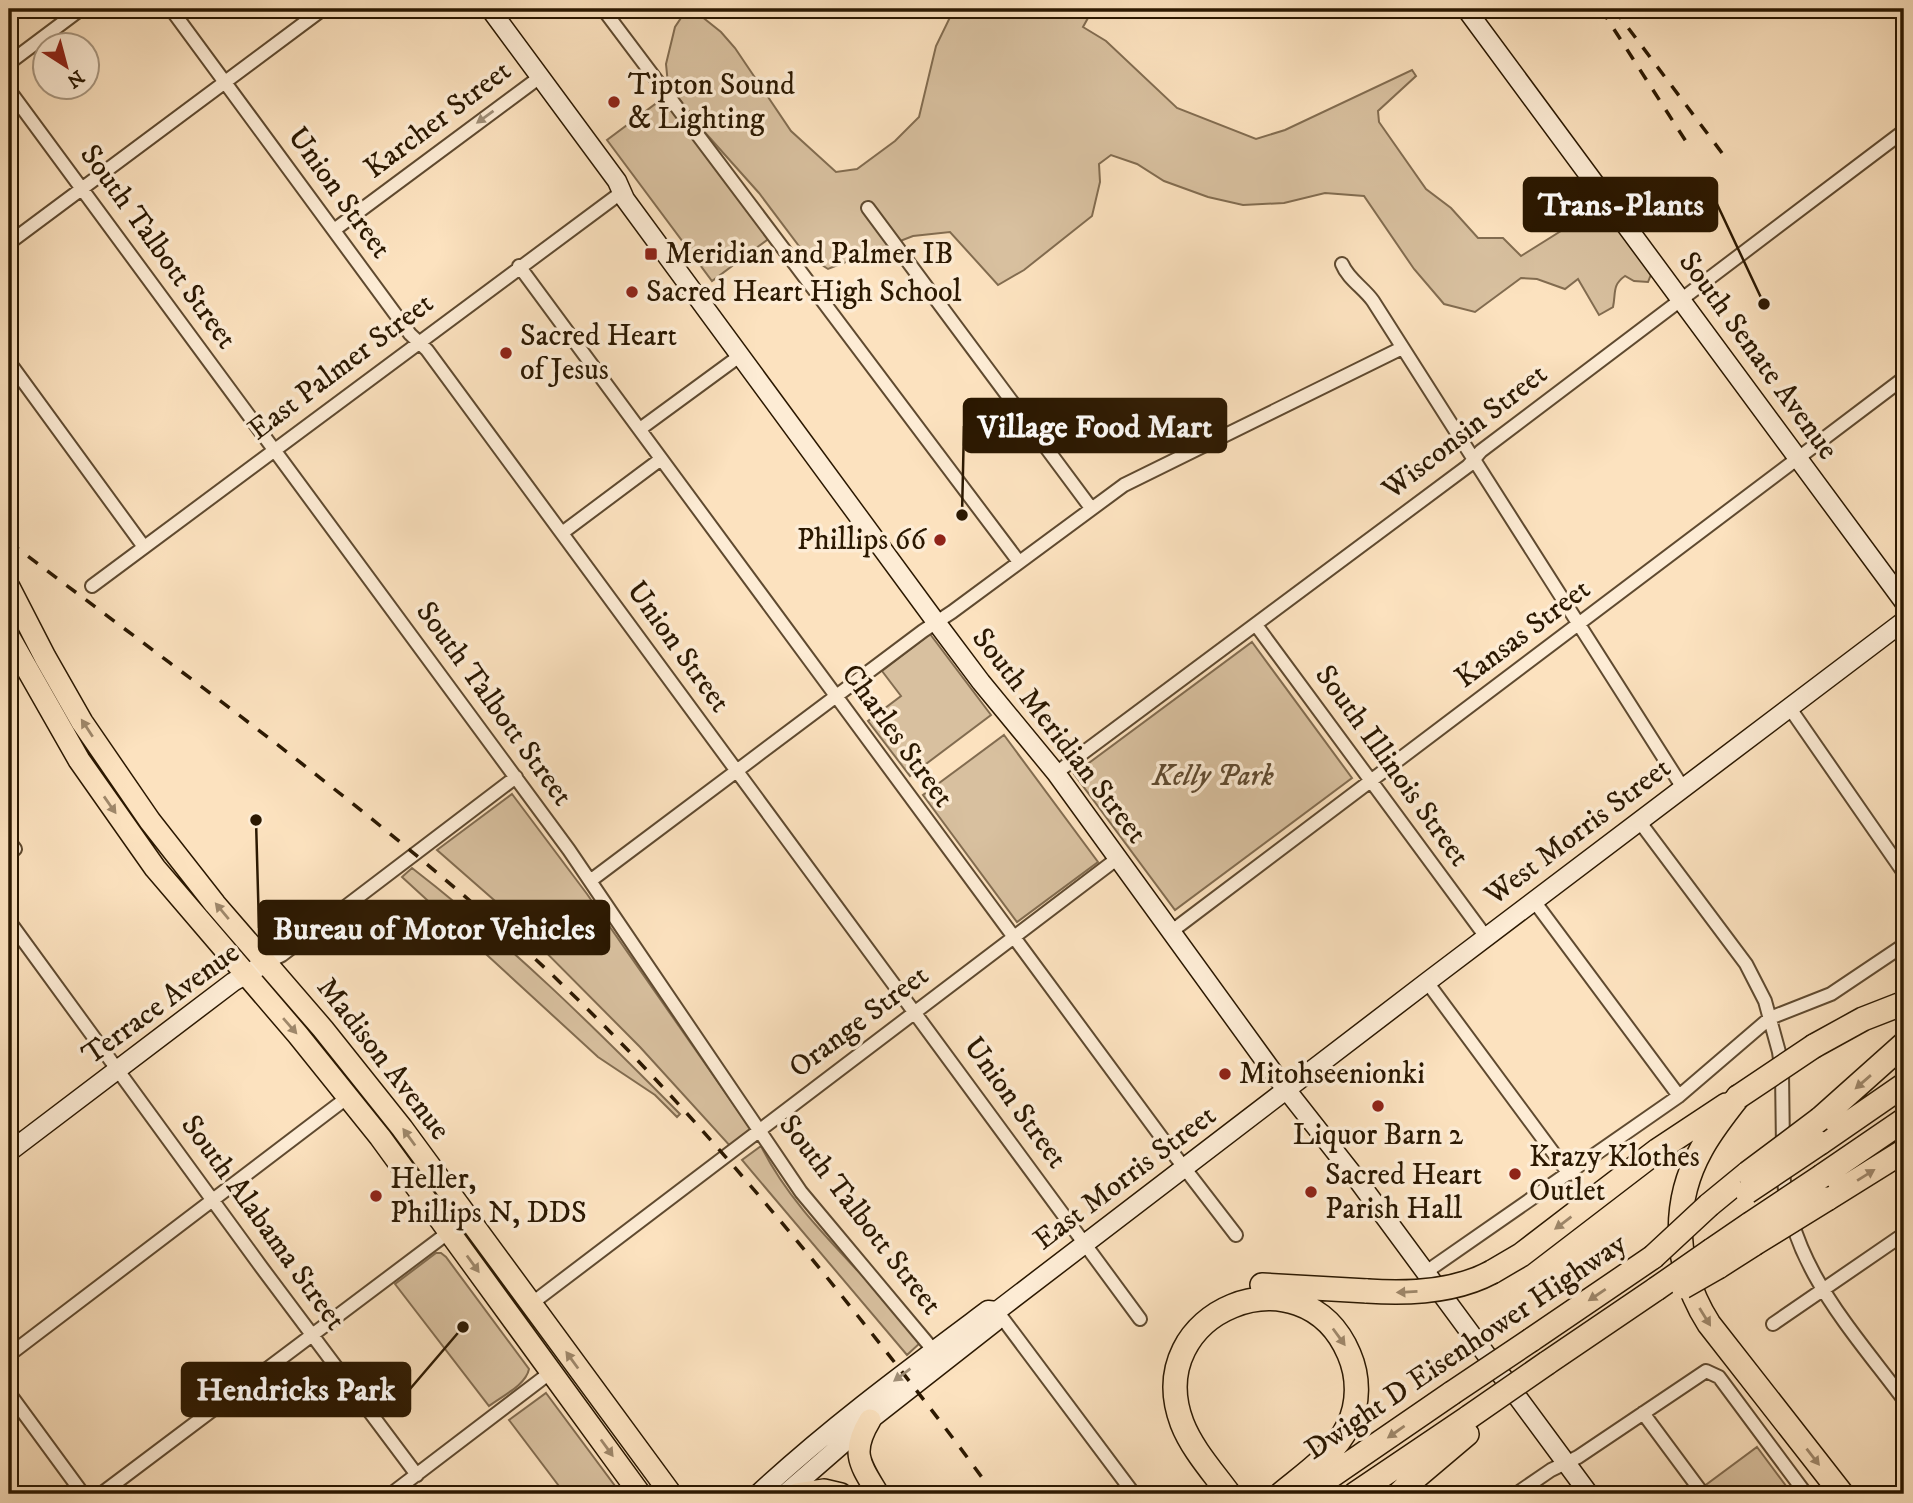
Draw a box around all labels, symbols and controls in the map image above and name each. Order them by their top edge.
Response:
north arrow [32,32,102,102]
street label: Karcher Street [357,53,519,187]
text: N [62,65,88,93]
place label: Tipton Sound & Lighting [628,67,795,138]
marker: Tipton Sound & Lighting [606,94,622,110]
one-way arrow [476,110,494,124]
street label: Union Street [279,120,399,266]
street label: South Talbott Street [71,138,245,356]
callout: Trans-Plants [1524,178,1717,231]
text: Trans-Plants [1537,186,1704,226]
place label: Meridian and Palmer IB [665,236,954,273]
street label: South Senate Avenue [1670,245,1846,467]
marker: Meridian and Palmer IB [643,246,659,262]
place label: Sacred Heart High School [646,274,962,311]
marker: Sacred Heart High School [624,284,640,300]
street label: East Palmer Street [241,285,441,449]
place label: Sacred Heart of Jesus [520,318,677,389]
marker: Sacred Heart of Jesus [498,345,514,361]
street label: Wisconsin Street [1374,356,1555,509]
callout: Village Food Mart [964,399,1226,452]
text: Village Food Mart [976,408,1213,448]
place label: Phillips 66 [797,522,927,559]
marker: Phillips 66 [932,532,948,548]
street label: Kansas Street [1448,571,1598,697]
street label: Union Street [618,574,738,720]
street label: South Talbott Street [407,595,581,813]
street label: South Meridian Street [963,621,1155,851]
street label: Charles Street [833,657,961,815]
street label: South Illinois Street [1306,658,1478,874]
one-way arrow [80,719,93,738]
street label: West Morris Street [1477,750,1678,915]
park label: Kelly Park [1151,758,1274,795]
one-way arrow [103,796,117,814]
callout: Bureau of Motor Vehicles [259,901,609,954]
one-way arrow [214,903,229,921]
text: Bureau of Motor Vehicles [273,910,595,950]
street label: Terrace Avenue [75,935,247,1073]
street label: Orange Street [782,958,936,1086]
street label: Madison Avenue [308,970,458,1148]
one-way arrow [282,1017,297,1034]
street label: Union Street [955,1030,1075,1176]
place label: Mitohseenionki [1239,1056,1425,1093]
marker: Mitohseenionki [1217,1066,1233,1082]
one-way arrow [1854,1074,1871,1089]
street label: East Morris Street [1026,1097,1224,1259]
marker: Liquor Barn 2 [1370,1098,1386,1114]
street label: South Alabama Street [173,1108,353,1338]
street label: South Talbott Street [770,1108,950,1322]
place label: Liquor Barn 2 [1293,1117,1464,1154]
one-way arrow [402,1128,416,1146]
place label: Krazy Klothes Outlet [1529,1139,1700,1210]
place label: Sacred Heart Parish Hall [1325,1157,1482,1228]
place label: Heller, Phillips N, DDS [390,1161,587,1232]
marker: Krazy Klothes Outlet [1507,1166,1523,1182]
one-way arrow [1856,1168,1875,1181]
marker: Sacred Heart Parish Hall [1303,1184,1319,1200]
marker: Heller, Phillips N, DDS [368,1188,384,1204]
one-way arrow [1554,1216,1572,1230]
street label: Dwight D Eisenhower Highway [1298,1225,1634,1469]
one-way arrow [465,1255,480,1273]
one-way arrow [1395,1286,1417,1297]
one-way arrow [1587,1288,1606,1301]
one-way arrow [1699,1307,1712,1327]
one-way arrow [1332,1328,1346,1346]
one-way arrow [565,1351,579,1369]
callout: Hendricks Park [182,1363,410,1416]
one-way arrow [893,1367,911,1382]
text: Hendricks Park [196,1371,397,1411]
one-way arrow [1387,1425,1405,1439]
one-way arrow [600,1439,614,1457]
one-way arrow [1805,1447,1820,1465]

